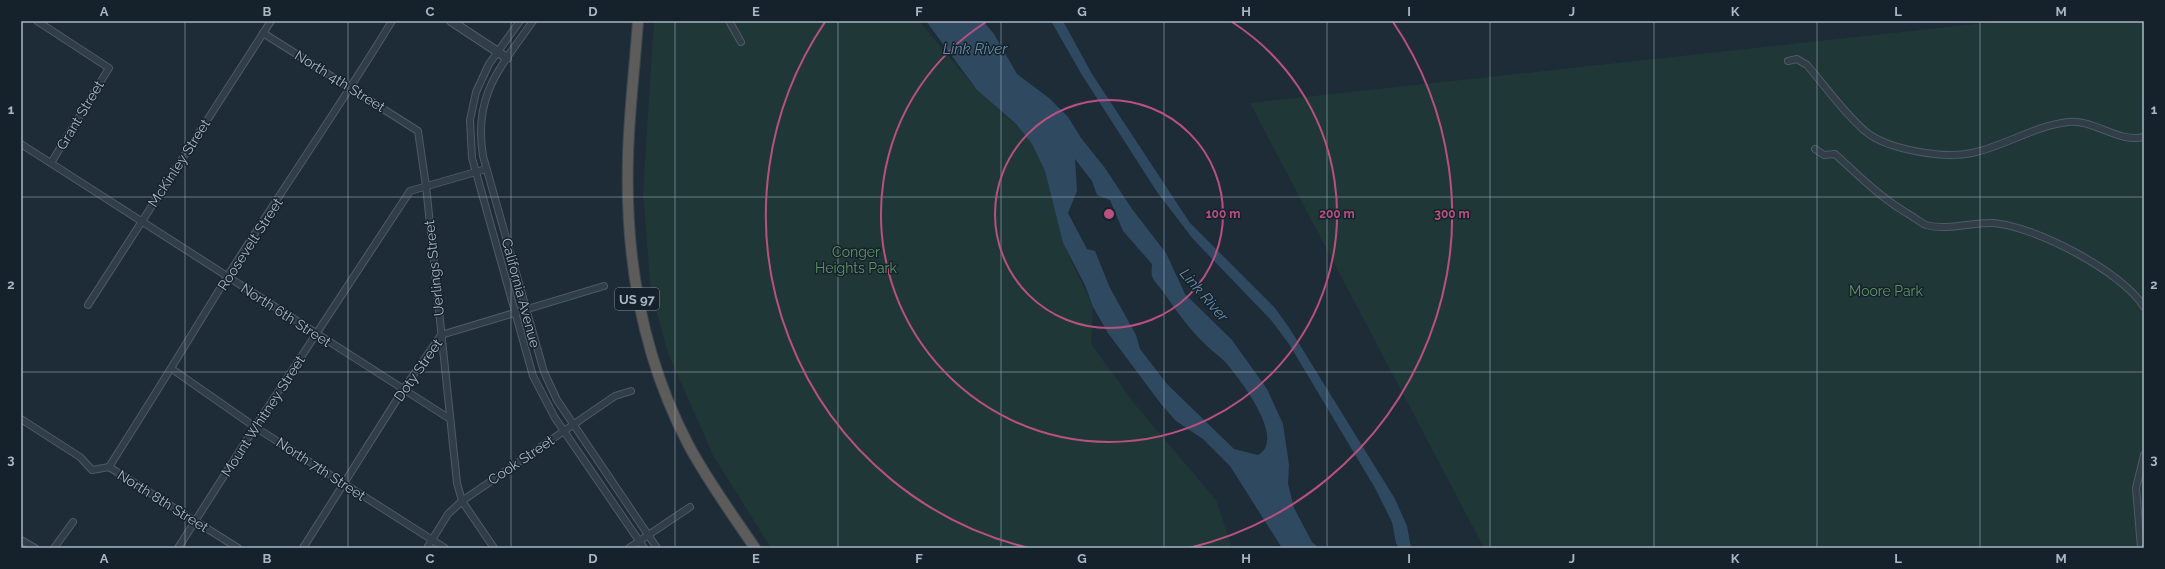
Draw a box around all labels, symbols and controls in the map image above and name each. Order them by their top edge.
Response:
text: A [100,4,109,19]
text: B [263,4,272,19]
text: C [426,4,435,19]
text: D [588,4,598,19]
text: E [752,4,760,19]
text: F [915,4,923,19]
text: G [1077,4,1087,19]
text: H [1241,4,1251,19]
text: I [1407,4,1411,19]
text: J [1569,4,1575,19]
text: K [1731,4,1740,19]
text: L [1894,4,1902,19]
text: M [2055,4,2067,19]
water label: Link River [943,40,1008,58]
street label: North 4th Street [292,47,388,115]
street label: Grant Street [53,77,107,152]
text: 1 [8,102,15,117]
text: 1 [2151,102,2158,117]
street label: McKinley Street [145,116,214,210]
street label: Roosevelt Street [214,195,286,293]
centre of rings [1102,207,1116,221]
text: 100 m [1206,207,1240,221]
text: 200 m [1319,207,1355,221]
text: 300 m [1434,207,1470,221]
street label: Uerlings Street [421,219,447,317]
street label: California Avenue [499,236,543,350]
park label: Conger Heights Park [815,244,898,276]
water label: Link River [1176,265,1233,326]
text: 2 [7,277,15,292]
text: 2 [2150,277,2158,292]
street label: North 6th Street [238,280,334,350]
park label: Moore Park [1849,283,1924,299]
road number: US 97 [615,288,659,310]
street label: Doty Street [391,335,446,404]
street label: Mount Whitney Street [218,352,308,479]
street label: Cook Street [485,432,557,488]
street label: North 7th Street [273,434,369,504]
text: 3 [7,452,15,467]
text: 3 [2150,452,2158,467]
street label: North 8th Street [115,467,212,535]
text: A [100,551,109,566]
text: B [263,551,272,566]
text: C [426,551,435,566]
text: D [588,551,598,566]
text: E [752,551,760,566]
text: F [915,551,923,566]
text: G [1077,551,1087,566]
text: H [1241,551,1251,566]
text: I [1407,551,1411,566]
text: J [1569,551,1575,566]
text: K [1731,551,1740,566]
text: L [1894,551,1902,566]
text: M [2055,551,2067,566]

